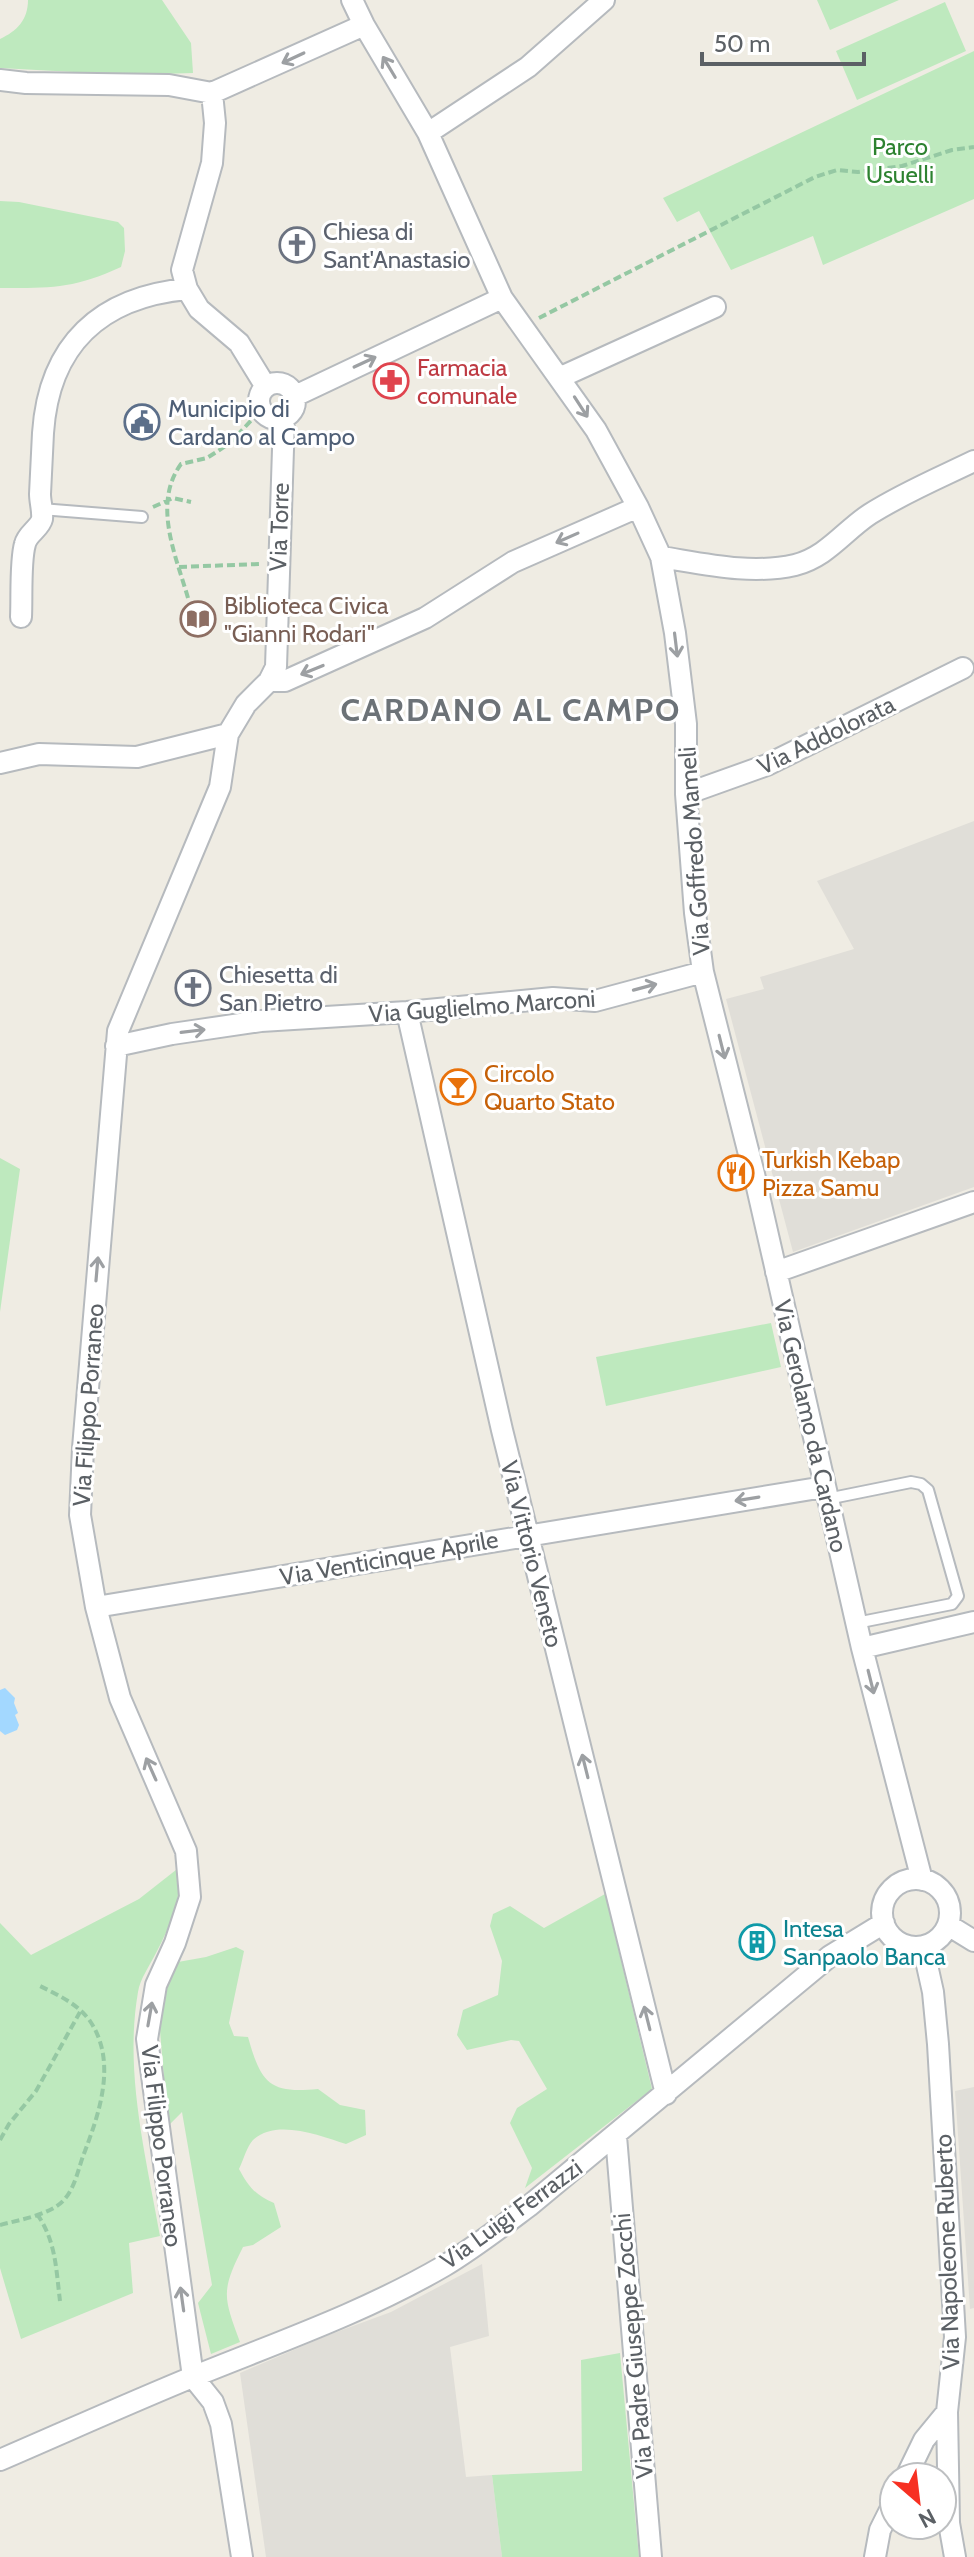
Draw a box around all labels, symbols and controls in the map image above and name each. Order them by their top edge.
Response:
scale bar [702,16,864,66]
text: 50 m [714,29,770,58]
one-way arrow [281,51,305,66]
one-way arrow [381,56,397,79]
park label: Parco Usuelli [866,132,934,189]
place label: Chiesa di Sant'Anastasio [323,217,470,274]
church icon: Chiesa di Sant'Anastasio [278,226,316,264]
place label: Farmacia comunale [417,353,517,410]
one-way arrow [353,354,377,369]
pharmacy icon: Farmacia comunale [372,362,410,400]
place label: Municipio di Cardano al Campo [168,394,355,451]
one-way arrow [573,395,589,418]
public building icon: Municipio di Cardano al Campo [123,403,161,441]
street label: Via Torre [263,482,295,572]
one-way arrow [555,532,580,547]
place label: Biblioteca Civica "Gianni Rodari" [224,591,389,648]
library icon: Biblioteca Civica "Gianni Rodari" [179,600,217,638]
one-way arrow [669,632,684,658]
one-way arrow [300,664,325,679]
street label: Via Addolorata [753,689,900,781]
district label: CARDANO AL CAMPO [341,690,681,729]
street label: Via Goffredo Mameli [672,746,716,956]
place label: Chiesetta di San Pietro [219,960,338,1017]
church icon: Chiesetta di San Pietro [174,969,212,1007]
one-way arrow [632,979,658,994]
street label: Via Guglielmo Marconi [368,984,596,1028]
one-way arrow [179,1024,206,1039]
one-way arrow [716,1034,731,1060]
place label: Circolo Quarto Stato [484,1059,615,1116]
bar icon: Circolo Quarto Stato [439,1068,477,1106]
place label: Turkish Kebap Pizza Samu [762,1145,900,1202]
restaurant icon: Turkish Kebap Pizza Samu [717,1154,755,1192]
one-way arrow [90,1256,105,1282]
street label: Via Gerolamo da Cardano [768,1297,854,1555]
street label: Via Filippo Porraneo [66,1303,110,1507]
street label: Via Vittorio Veneto [495,1458,569,1650]
one-way arrow [735,1493,760,1508]
street label: Via Venticinque Aprile [278,1525,500,1591]
one-way arrow [864,1669,879,1695]
one-way arrow [577,1754,592,1779]
one-way arrow [142,1757,157,1782]
place label: Intesa Sanpaolo Banca [783,1914,946,1971]
building icon: Intesa Sanpaolo Banca [738,1923,776,1961]
one-way arrow [143,2002,158,2027]
one-way arrow [639,2006,654,2032]
street label: Via Filippo Porraneo [135,2043,189,2249]
street label: Via Napoleone Ruberto [928,2134,966,2370]
street label: Via Luigi Ferrazzi [434,2153,588,2275]
street label: Via Padre Giuseppe Zocchi [607,2212,659,2480]
one-way arrow [174,2287,189,2313]
north arrow [878,2461,958,2541]
text: N [914,2503,940,2534]

